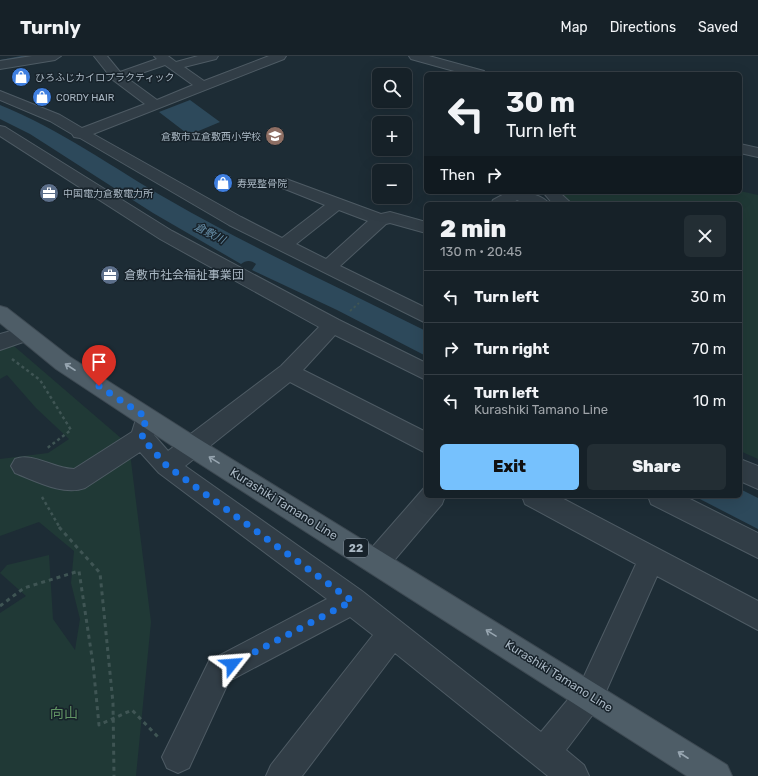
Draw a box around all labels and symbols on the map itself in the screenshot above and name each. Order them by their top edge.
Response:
shop icon: ひろふじカイロプラクティック [10,66,32,88]
place label: ひろふじカイロプラクティック [35,72,174,84]
shop icon: CORDY HAIR [31,86,53,108]
place label: CORDY HAIR [56,92,115,104]
school or university icon: 倉敷市立倉敷西小学校 [264,125,286,147]
place label: 倉敷市立倉敷西小学校 [161,131,261,143]
shop icon: 寿晃整骨院 [212,172,234,194]
place label: 寿晃整骨院 [237,178,287,190]
office icon: 中国電力倉敷電力所 [38,182,60,204]
place label: 中国電力倉敷電力所 [63,188,153,200]
water label: 倉敷川 [192,220,228,247]
office icon: 倉敷市社会福祉事業団 [99,264,121,286]
place label: 倉敷市社会福祉事業団 [124,268,244,282]
pin [82,345,116,386]
one-way arrow [64,363,75,371]
one-way arrow [208,456,220,464]
street label: Kurashiki Tamano Line [228,465,340,543]
road number: 22 [344,539,368,557]
one-way arrow [486,629,497,637]
street label: Kurashiki Tamano Line [503,637,615,715]
position arrow [211,643,253,685]
park label: 向山 [50,705,78,722]
one-way arrow [678,751,689,759]

